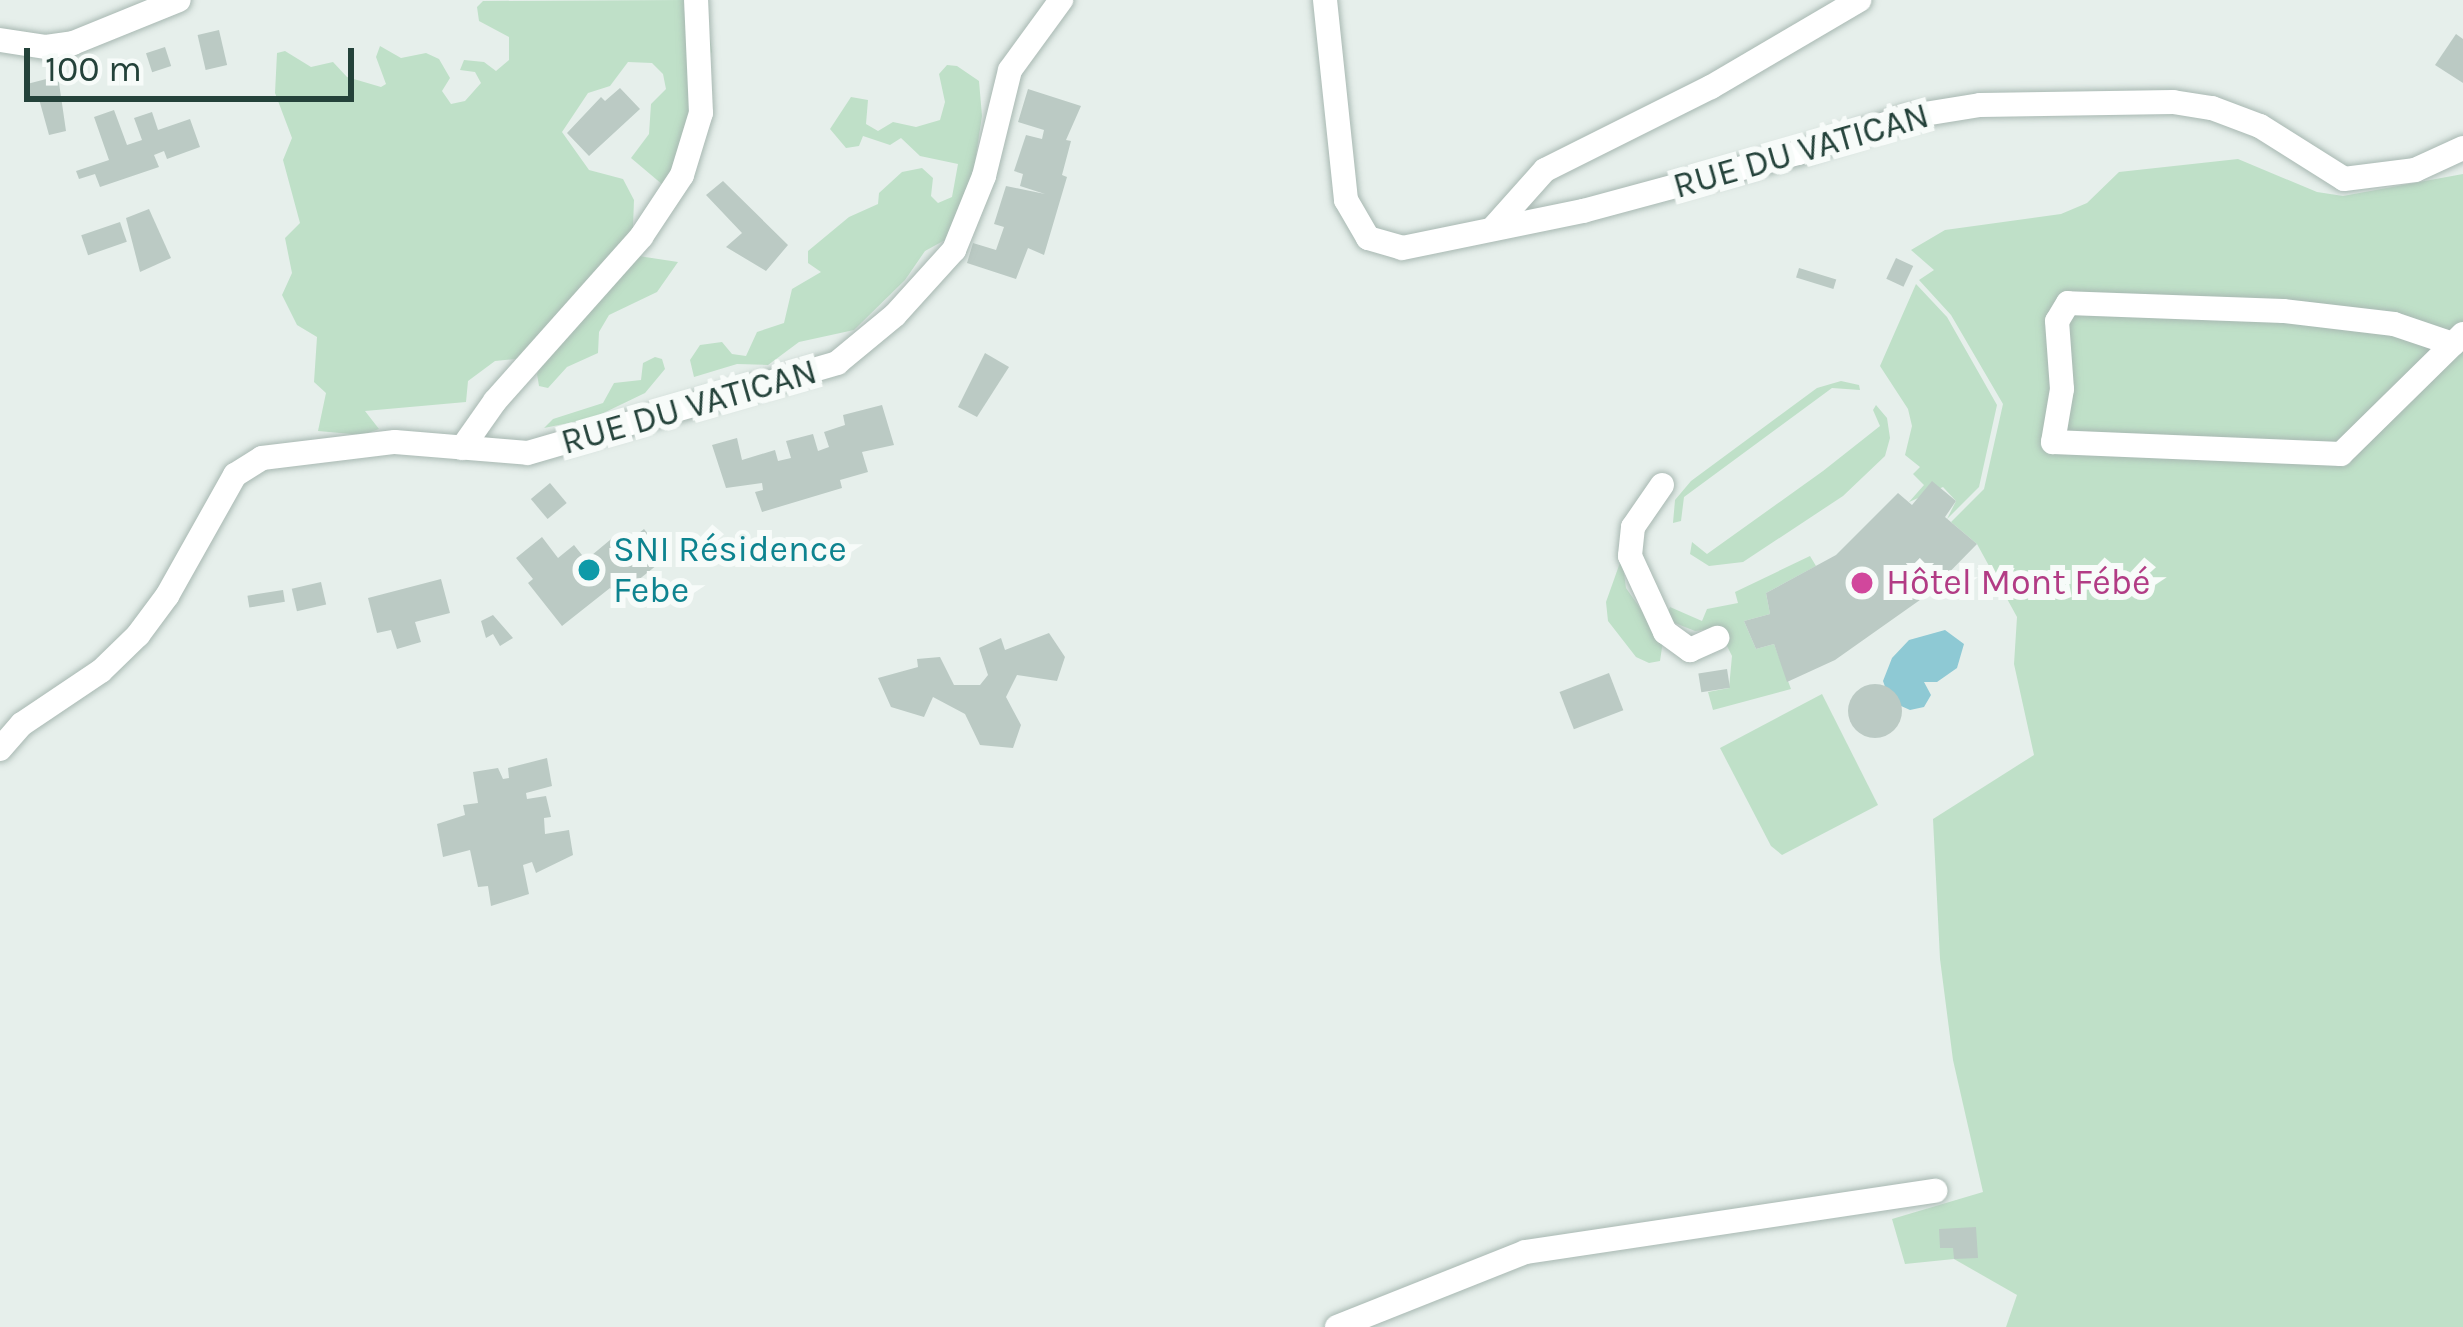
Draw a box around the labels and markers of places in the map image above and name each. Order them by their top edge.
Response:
place label: SNI Résidence Febe [613,527,847,612]
marker: SNI Résidence Febe [576,557,602,583]
place label: Hôtel Mont Fébé [1886,561,2151,605]
marker: Hôtel Mont Fébé [1849,570,1875,596]

